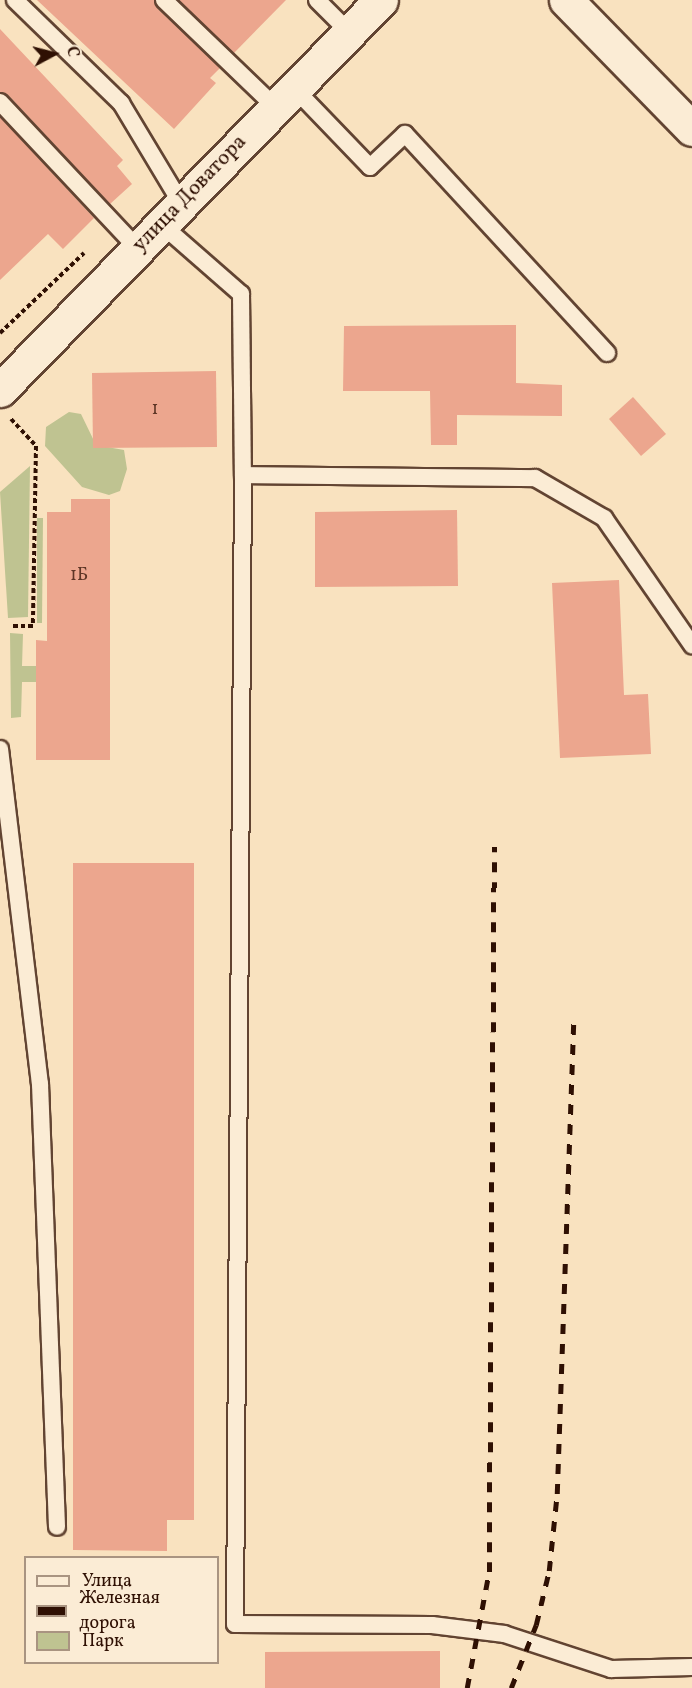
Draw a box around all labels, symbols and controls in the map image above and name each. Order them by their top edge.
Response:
north arrow [24,24,84,84]
text: С [60,45,83,58]
street label: улица Доватора [128,130,252,258]
house number: 1 [152,399,158,421]
house number: 1Б [70,565,88,587]
legend [24,1556,219,1664]
text: Улица [82,1569,132,1594]
text: Железная дорога [79,1586,160,1636]
text: Парк [82,1629,124,1654]

